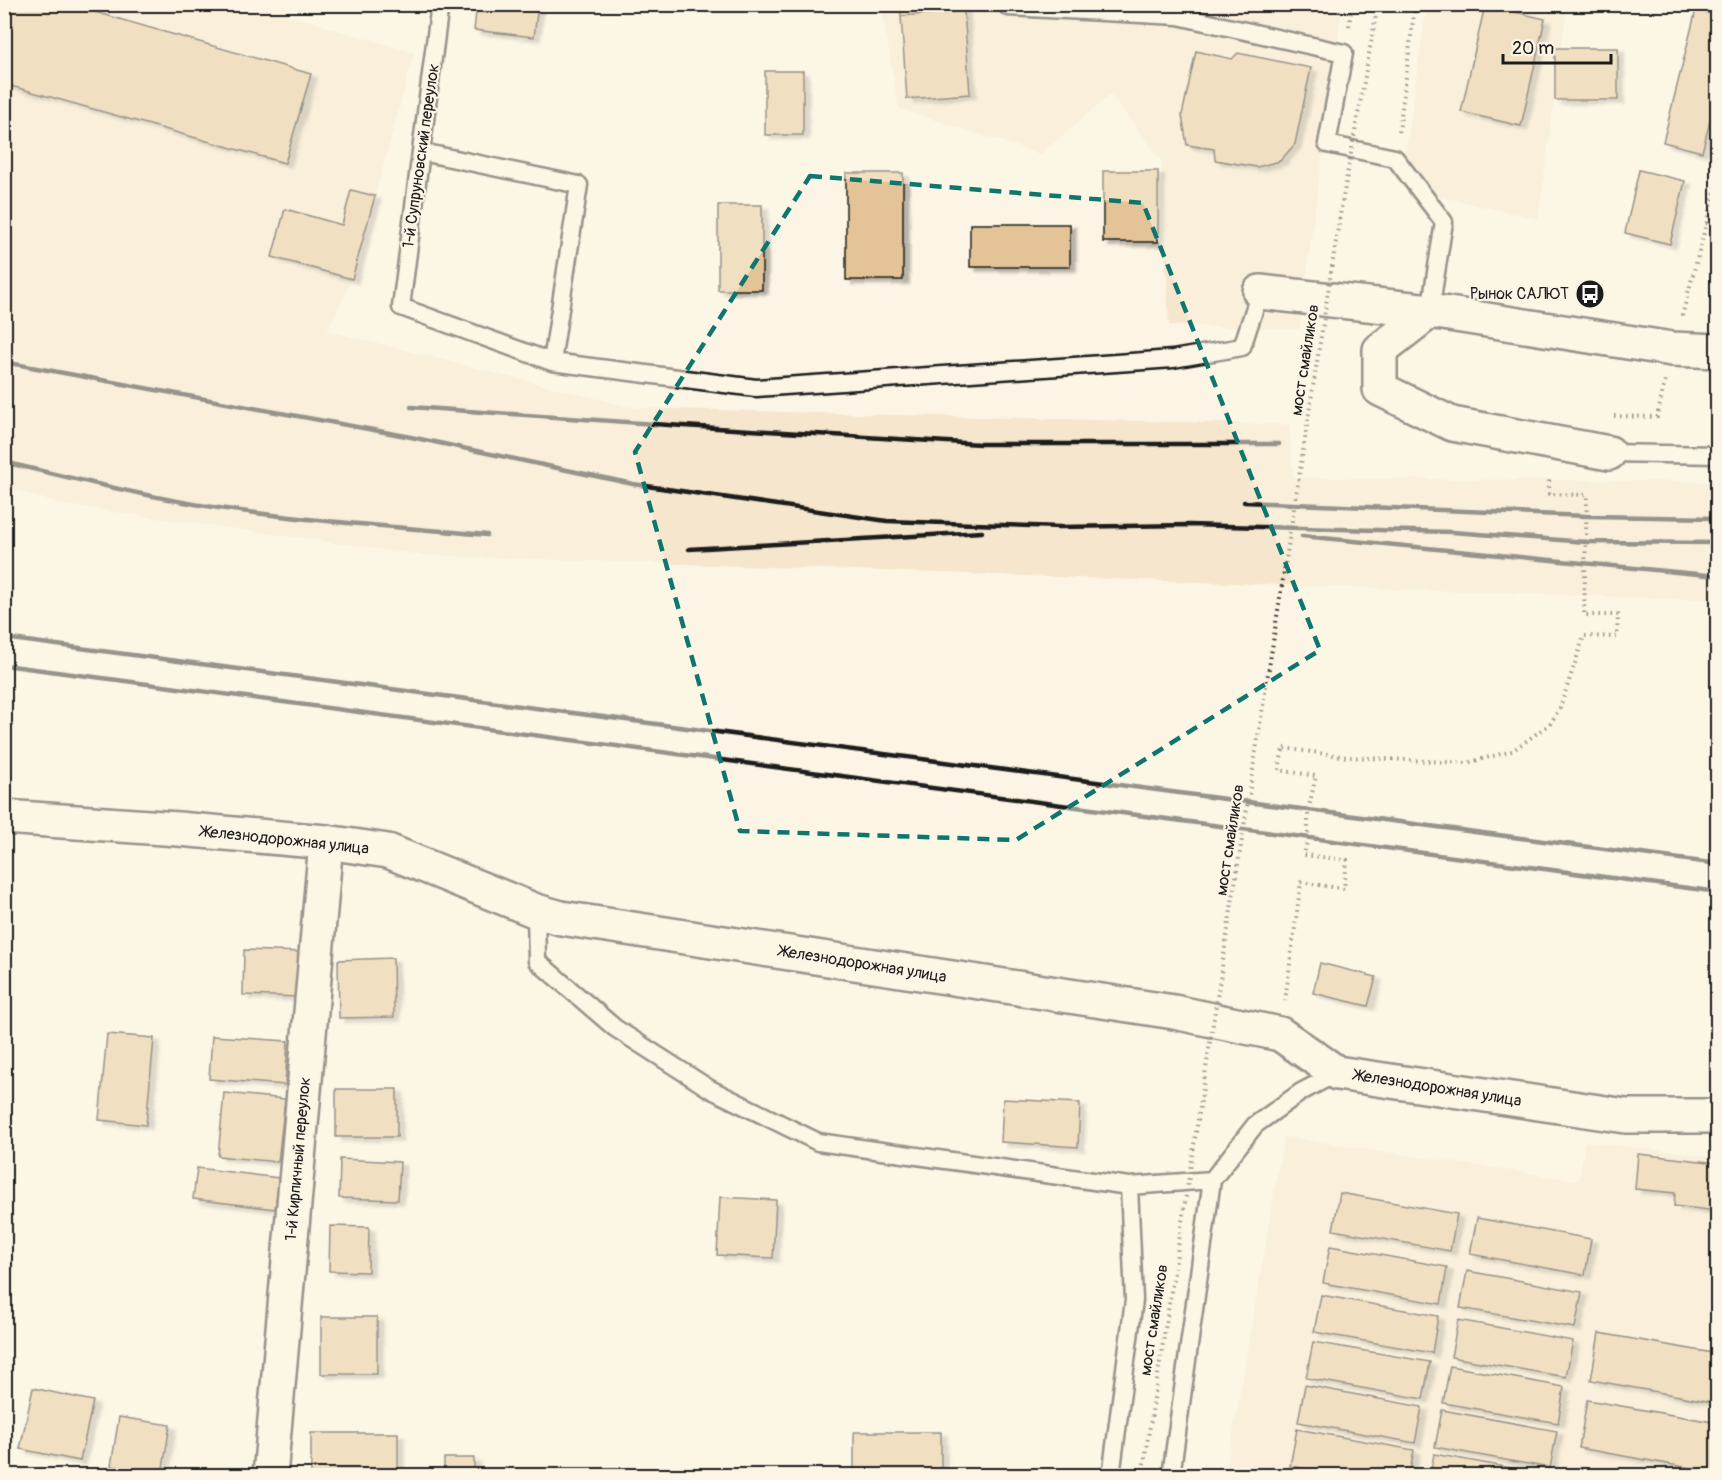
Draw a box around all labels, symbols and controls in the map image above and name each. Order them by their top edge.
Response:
scale bar [1503,27,1611,65]
text: 20 m [1512,37,1554,60]
street label: 1-й Супруновский переулок [398,62,444,250]
bus stop icon: Рынок САЛЮТ [1574,278,1606,310]
place label: Рынок САЛЮТ [1470,284,1569,304]
street label: мост смайликов [1286,303,1324,417]
street label: мост смайликов [1211,783,1249,897]
street label: Железнодорожная улица [197,821,370,859]
street label: Железнодорожная улица [775,940,948,987]
street label: Железнодорожная улица [1350,1064,1523,1111]
street label: 1-й Кирпичный переулок [281,1076,315,1242]
street label: мост смайликов [1135,1263,1173,1377]

